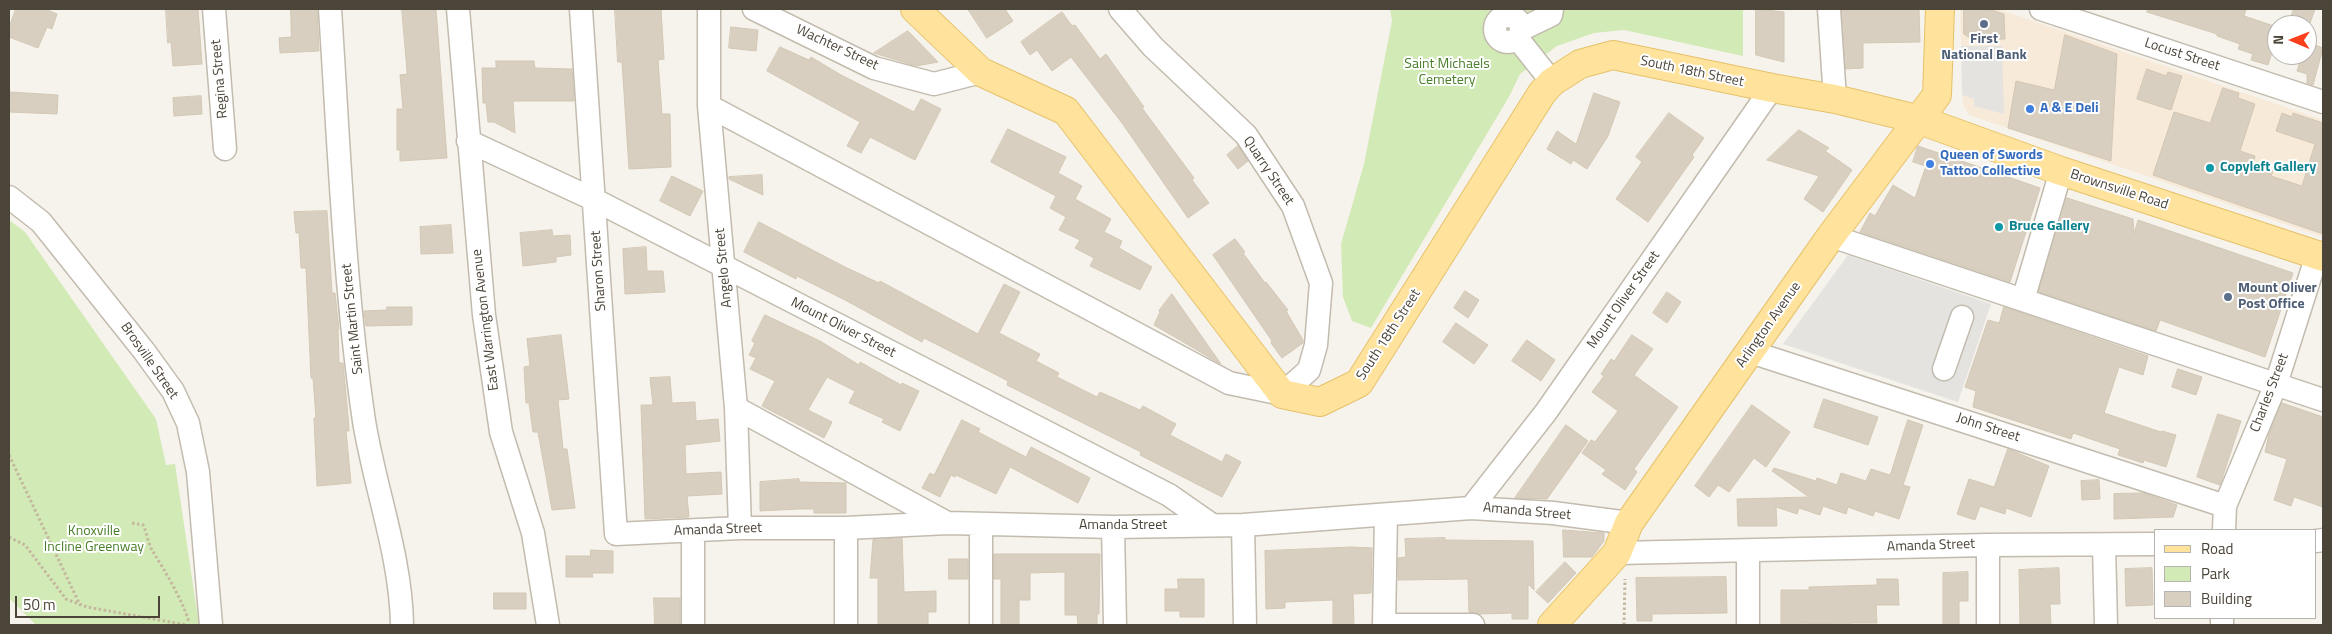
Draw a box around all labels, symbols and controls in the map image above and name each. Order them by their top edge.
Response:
north arrow [2267,15,2317,65]
marker: First National Bank [1978,18,1990,30]
street label: Wachter Street [793,22,881,74]
place label: First National Bank [1941,32,2027,64]
street label: Locust Street [2142,35,2222,75]
text: N [2267,35,2288,45]
street label: Regina Street [208,39,232,119]
street label: South 18th Street [1639,53,1745,91]
park label: Saint Michaels Cemetery [1404,57,1490,90]
place label: A & E Deli [2040,101,2099,117]
marker: A & E Deli [2024,103,2036,115]
street label: Quarry Street [1239,133,1297,209]
place label: Queen of Swords Tattoo Collective [1940,148,2043,180]
marker: Queen of Swords Tattoo Collective [1924,158,1936,170]
place label: Copyleft Gallery [2220,160,2316,176]
marker: Copyleft Gallery [2204,162,2216,174]
street label: Brownsville Road [2068,166,2170,214]
place label: Bruce Gallery [2009,219,2089,235]
marker: Bruce Gallery [1993,221,2005,233]
street label: Angelo Street [712,227,736,309]
street label: Sharon Street [588,230,610,312]
street label: East Warrington Avenue [469,248,503,392]
street label: Mount Oliver Street [1584,248,1664,352]
street label: Saint Martin Street [339,263,367,375]
street label: Arlington Avenue [1733,279,1805,371]
place label: Mount Oliver Post Office [2238,281,2317,314]
street label: South 18th Street [1353,286,1425,384]
marker: Mount Oliver Post Office [2222,291,2234,303]
street label: Mount Oliver Street [788,294,898,362]
street label: Brosville Street [116,319,182,403]
street label: Charles Street [2247,351,2293,435]
street label: John Street [1954,410,2022,446]
street label: Amanda Street [1482,500,1572,524]
street label: Amanda Street [1079,518,1167,534]
street label: Amanda Street [674,520,762,540]
park label: Knoxville Incline Greenway [44,524,144,556]
legend [2154,529,2317,619]
street label: Amanda Street [1887,536,1975,556]
text: Road [2201,537,2233,560]
text: Park [2201,562,2230,585]
scale bar [18,586,162,618]
text: Building [2201,587,2252,610]
text: 50 m [23,593,56,616]

